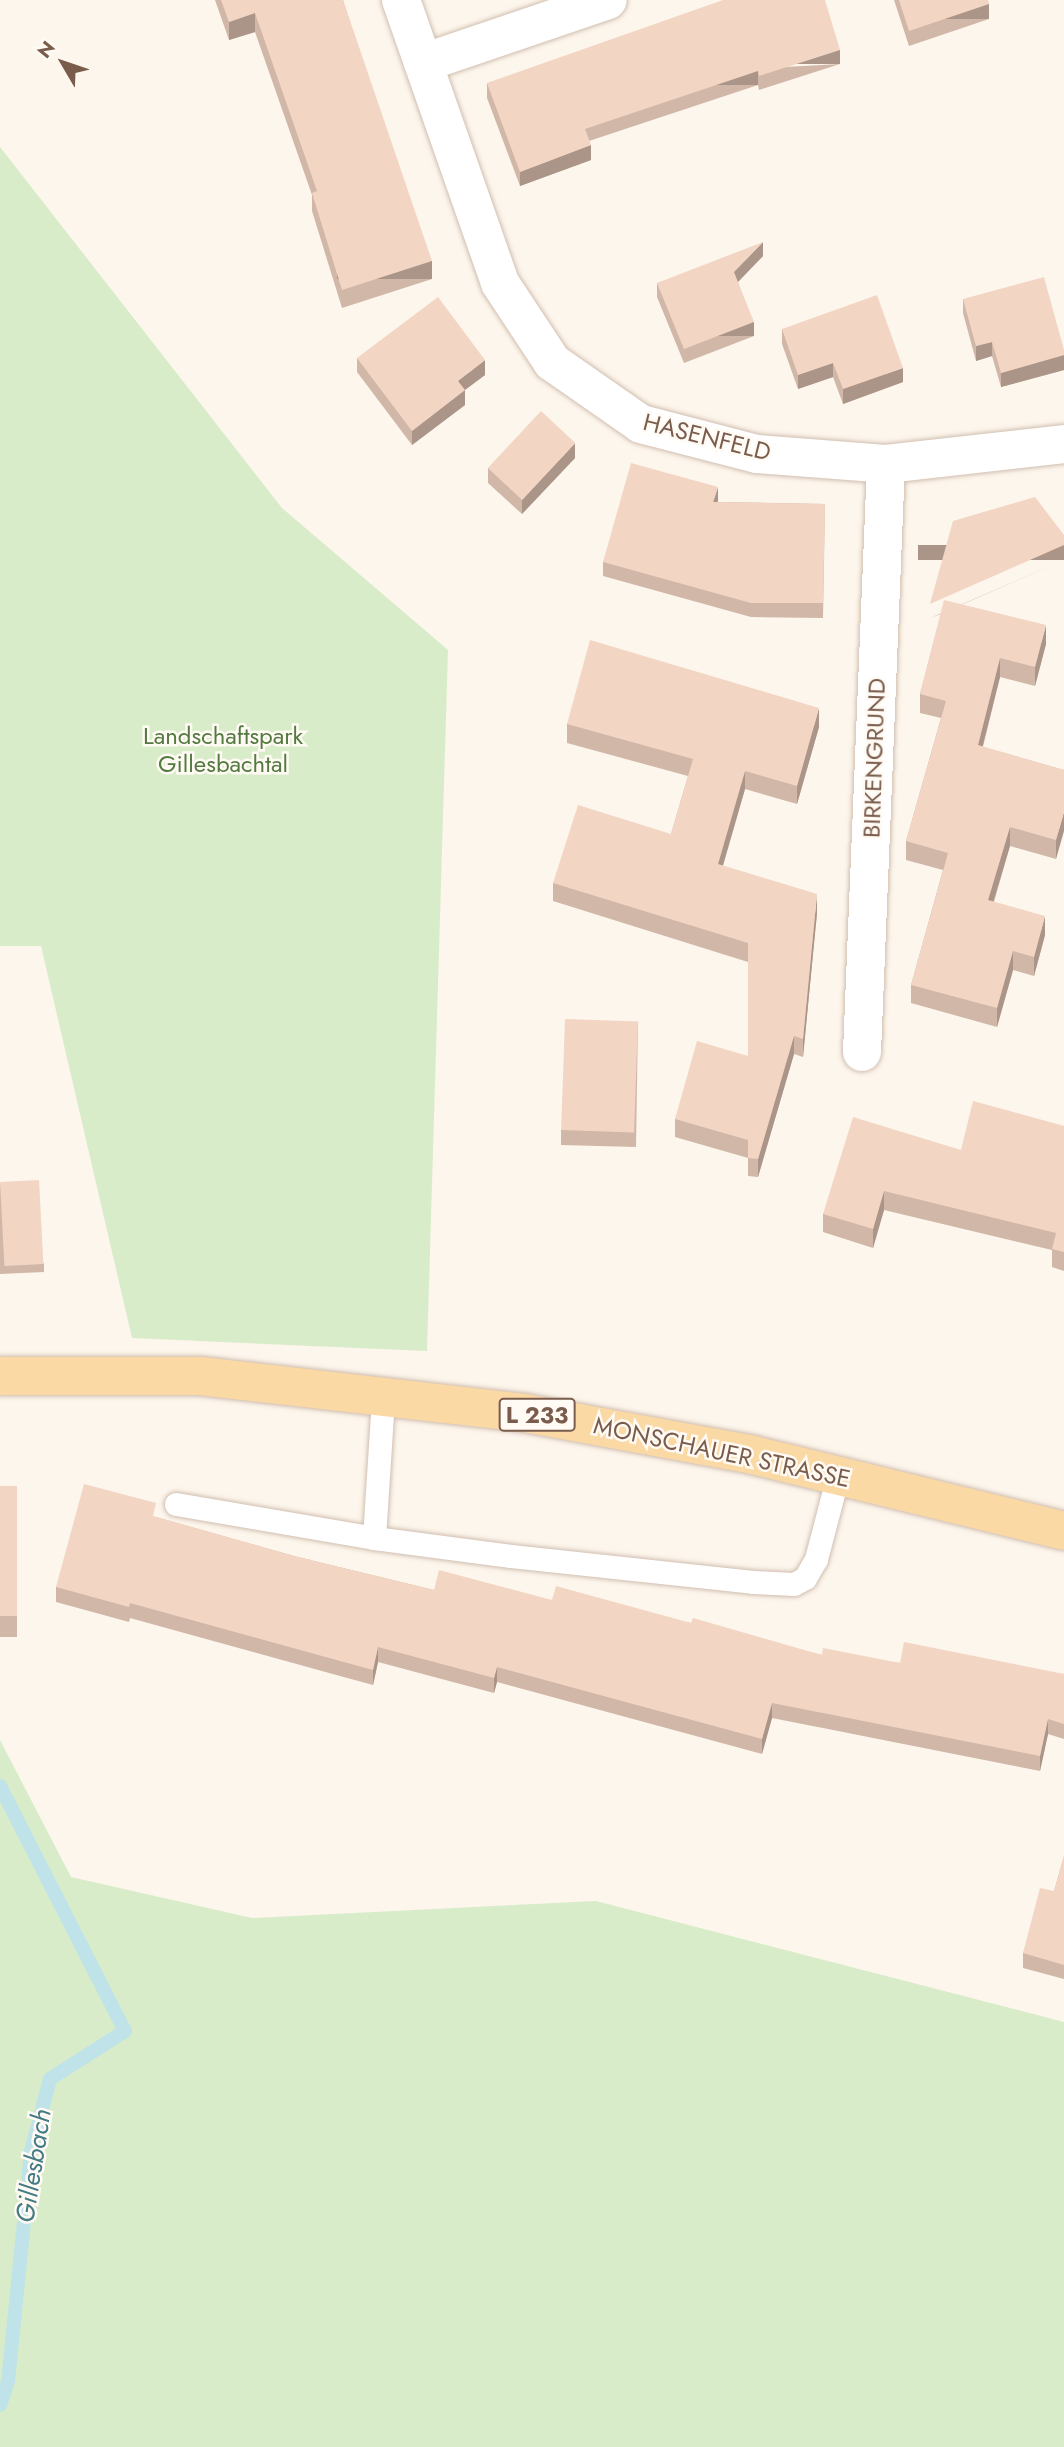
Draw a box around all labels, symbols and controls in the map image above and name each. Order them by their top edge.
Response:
north arrow [28,28,98,98]
text: N [31,35,62,64]
street label: HASENFELD [640,407,774,467]
street label: BIRKENGRUND [857,678,891,838]
park label: Landschaftspark Gillesbachtal [143,722,303,778]
road number: L 233 [498,1396,576,1434]
street label: MONSCHAUER STRASSE [591,1411,853,1493]
water label: Gillesbach [10,2107,58,2225]

